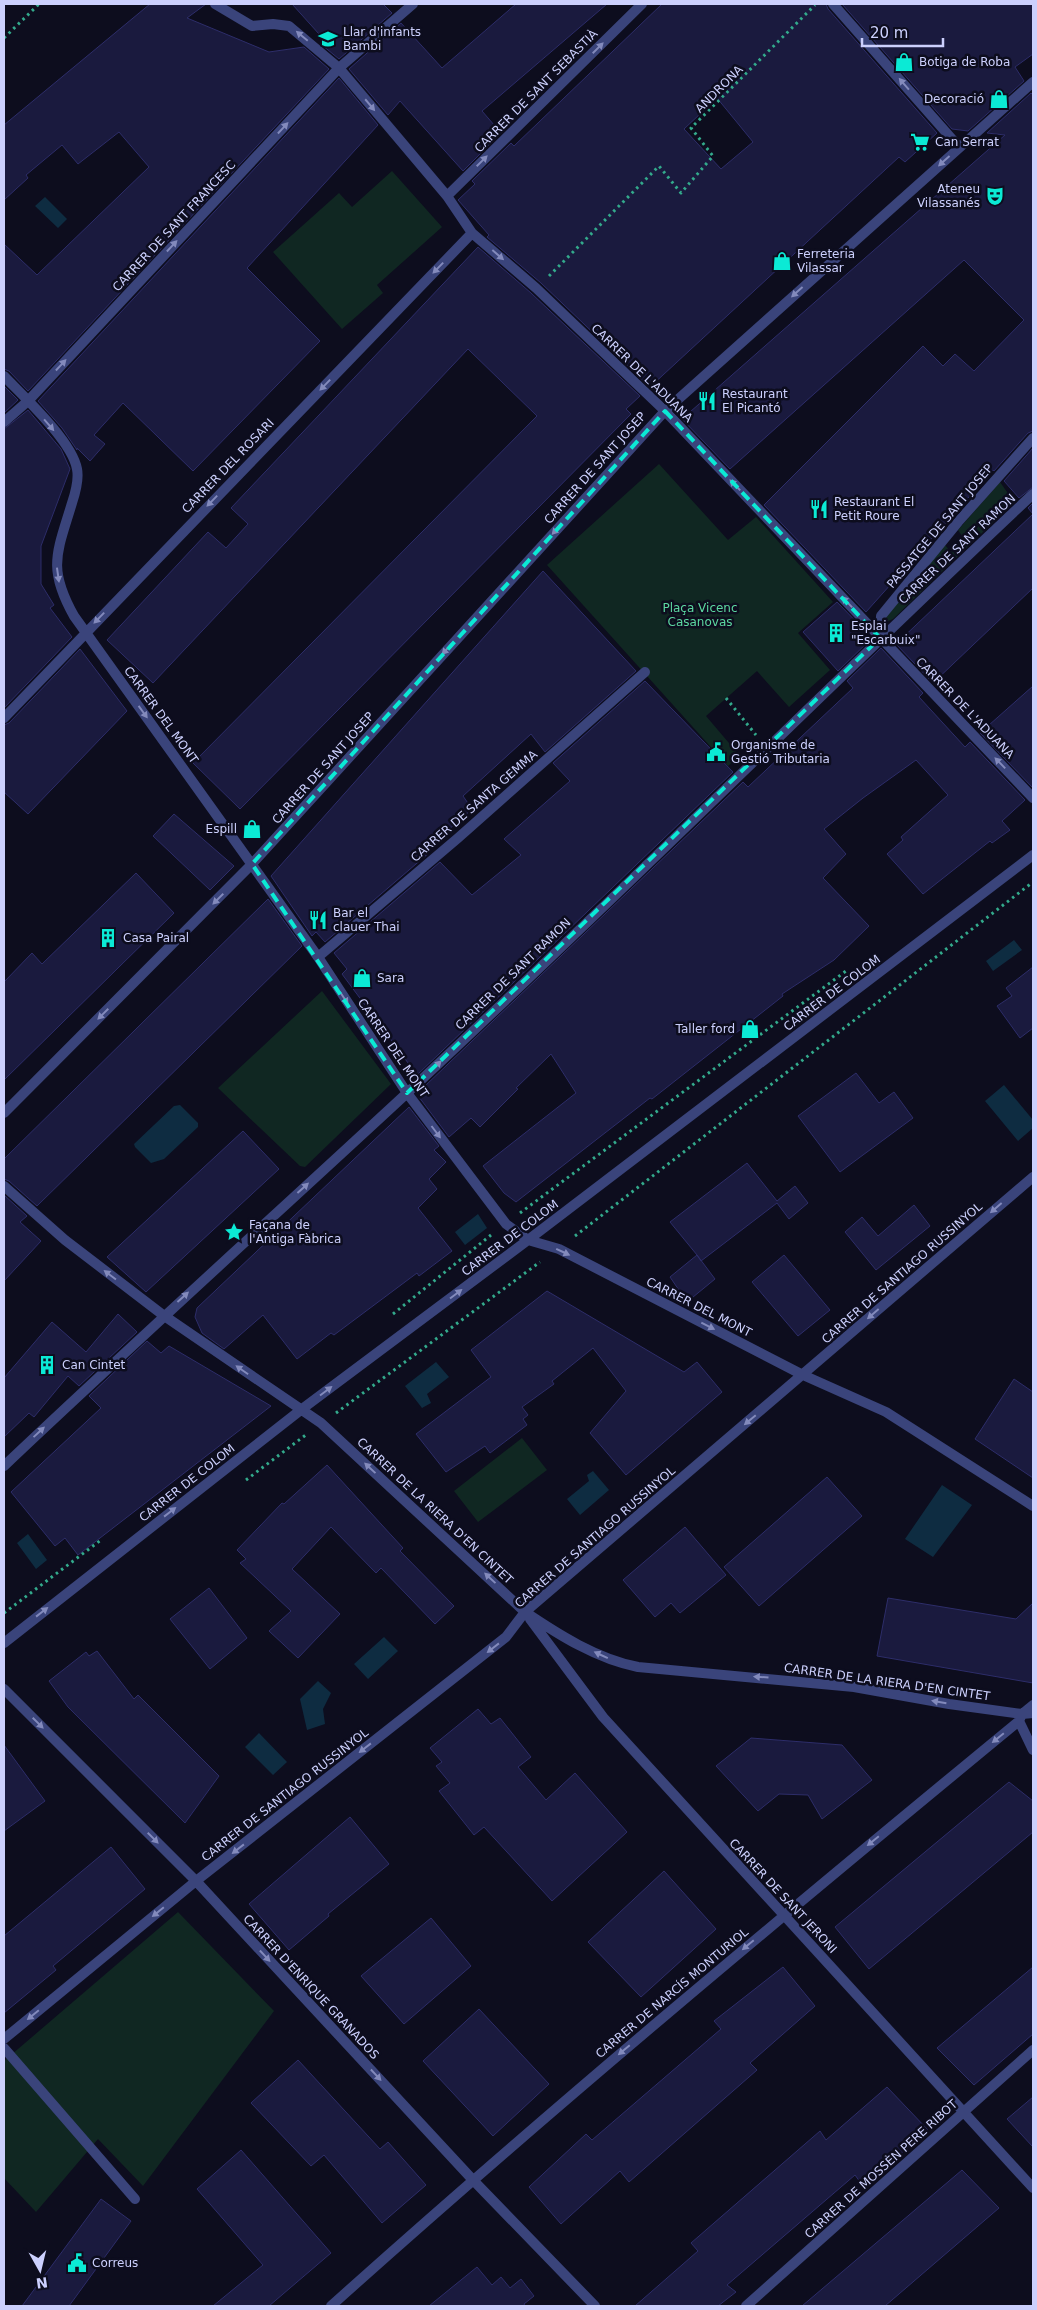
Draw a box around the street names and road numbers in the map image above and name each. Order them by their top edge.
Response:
street label: CARRER DE SANT SEBASTIÀ [471,25,601,155]
street label: ANDRONA [692,62,746,116]
street label: CARRER DE SANT FRANCESC [110,158,238,294]
street label: CARRER DE L'ADUANA [588,321,696,426]
street label: CARRER DE SANT JOSEP [541,409,649,527]
street label: CARRER DEL ROSARI [179,416,277,516]
street label: PASSATGE DE SANT JOSEP [884,461,996,591]
street label: CARRER DE SANT RAMON [896,491,1018,607]
street label: CARRER DE L'ADUANA [913,654,1018,762]
street label: CARRER DEL MONT [121,664,201,767]
street label: CARRER DE SANT JOSEP [269,709,377,827]
street label: CARRER DE SANTA GEMMA [408,747,541,865]
street label: CARRER DE SANT RAMON [453,915,573,1033]
street label: CARRER DE COLOM [781,952,883,1034]
street label: CARRER DEL MONT [355,996,432,1101]
street label: CARRER DE COLOM [459,1197,561,1279]
street label: CARRER DE SANTIAGO RUSSINYOL [819,1199,985,1346]
street label: CARRER DEL MONT [644,1274,755,1340]
street label: CARRER DE LA RIERA D'EN CINTET [354,1435,516,1588]
street label: CARRER DE COLOM [136,1441,238,1525]
street label: CARRER DE SANTIAGO RUSSINYOL [512,1463,678,1610]
street label: CARRER DE LA RIERA D'EN CINTET [783,1661,992,1703]
street label: CARRER DE SANTIAGO RUSSINYOL [199,1725,371,1864]
street label: CARRER DE SANT JERONI [726,1836,840,1956]
street label: CARRER D'ENRIQUE GRANADOS [240,1912,382,2062]
street label: CARRER DE NARCÍS MONTURIOL [592,1924,751,2061]
street label: CARRER DE MOSSÈN PERE RIBOT [801,2096,961,2241]

